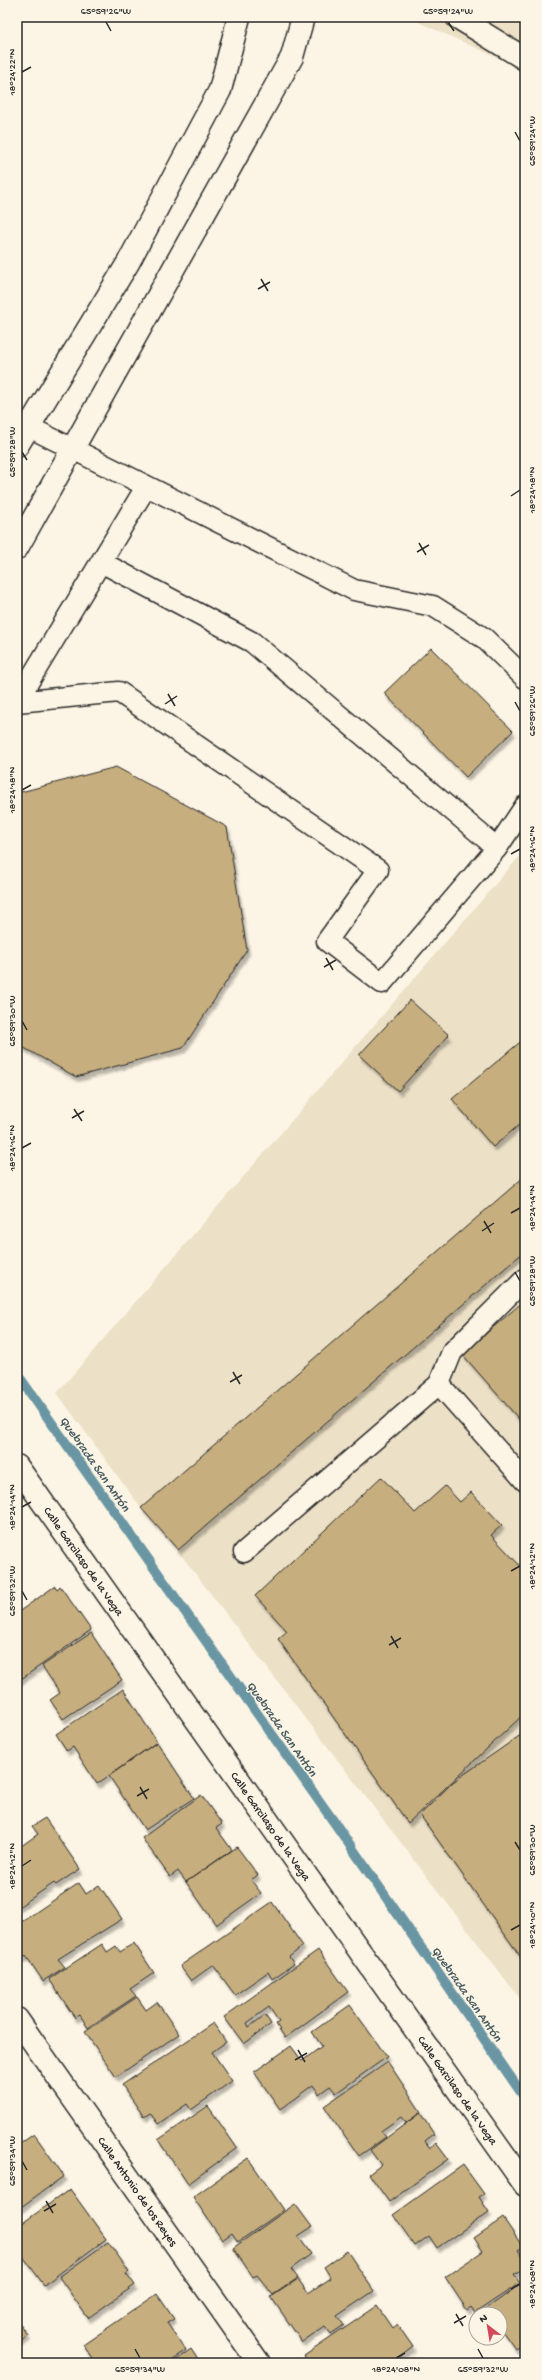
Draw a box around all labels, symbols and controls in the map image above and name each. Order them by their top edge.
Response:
text: 65°59'26"W [81,6,132,18]
text: 65°59'24"W [423,6,473,18]
text: 18°24'22"N [7,48,19,96]
text: 65°59'24"W [527,116,539,166]
text: 65°59'28"W [7,426,19,477]
text: 18°24'18"N [527,466,539,514]
text: 65°59'26"W [527,685,539,736]
text: 18°24'18"N [7,766,19,814]
text: 18°24'16"N [527,826,539,873]
text: 65°59'30"W [7,995,19,1047]
text: 18°24'16"N [7,1125,19,1172]
text: 18°24'14"N [527,1185,539,1232]
text: 65°59'28"W [527,1255,539,1306]
water label: Quebrada San Antón [55,1414,133,1516]
text: 18°24'14"N [7,1484,19,1531]
street label: Calle Garcilaso de la Vega [39,1505,126,1620]
text: 18°24'12"N [527,1543,539,1590]
text: 65°59'32"W [7,1565,19,1616]
water label: Quebrada San Antón [242,1679,320,1781]
street label: Calle Garcilaso de la Vega [226,1770,313,1885]
text: 65°59'30"W [527,1824,539,1876]
text: 18°24'12"N [7,1843,19,1890]
text: 18°24'10"N [527,1901,539,1949]
water label: Quebrada San Antón [427,1944,505,2046]
street label: Calle Garcilaso de la Vega [413,2034,500,2149]
text: 65°59'34"W [7,2135,19,2186]
street label: Calle Antonio de los Reyes [93,2135,180,2250]
text: 18°24'08"N [527,2260,539,2309]
north arrow [468,2306,508,2346]
text: N [478,2312,490,2326]
text: 65°59'34"W [115,2364,166,2376]
text: 18°24'08"N [371,2364,420,2376]
text: 65°59'32"W [458,2364,509,2376]

